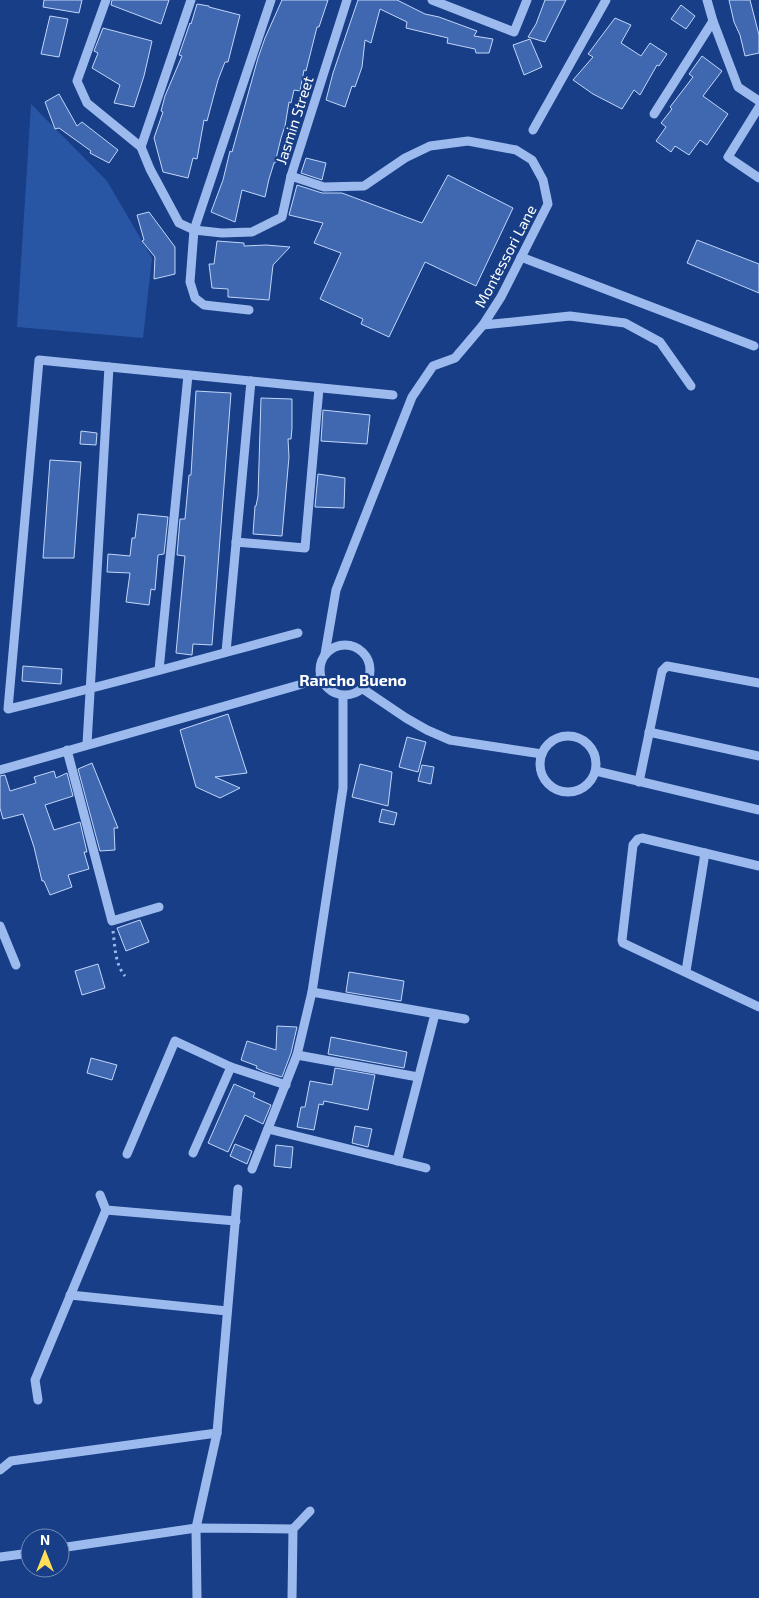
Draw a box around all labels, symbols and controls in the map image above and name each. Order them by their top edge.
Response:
street label: Jasmin Street [271,73,317,166]
street label: Montessori Lane [470,202,540,310]
district label: Rancho Bueno [299,670,407,689]
north arrow [20,1528,70,1578]
text: N [40,1531,50,1548]

